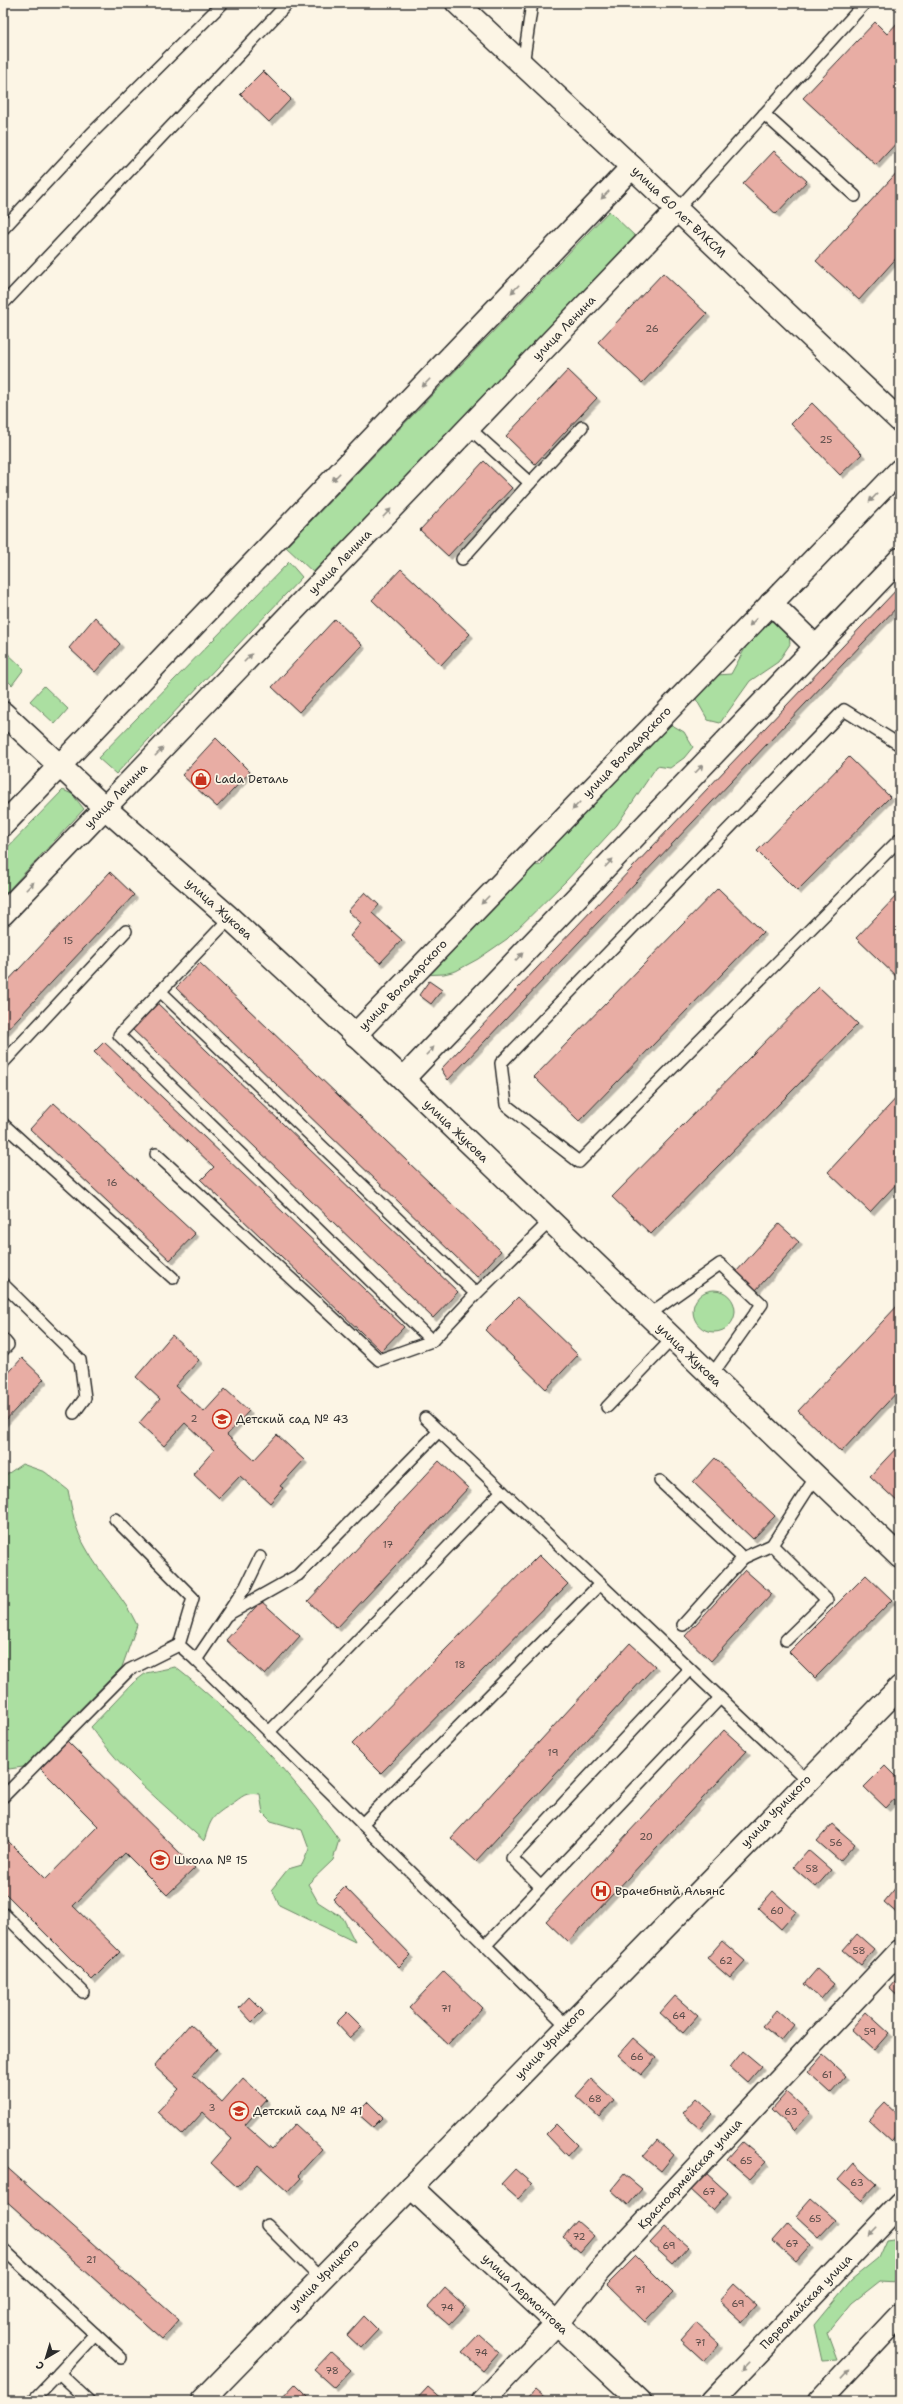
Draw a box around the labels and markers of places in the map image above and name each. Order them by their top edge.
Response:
shop icon: Lada Dеталь [190,768,212,790]
place label: Lada Dеталь [215,771,288,787]
school or university icon: Детский сад № 43 [211,1408,233,1430]
place label: Детский сад № 43 [236,1411,349,1427]
school or university icon: Школа № 15 [149,1849,171,1871]
place label: Школа № 15 [174,1852,248,1868]
hospital icon: Врачебный Альянс [590,1880,612,1902]
place label: Врачебный Альянс [615,1883,725,1899]
school or university icon: Детский сад № 41 [228,2100,250,2122]
place label: Детский сад № 41 [253,2103,362,2119]

